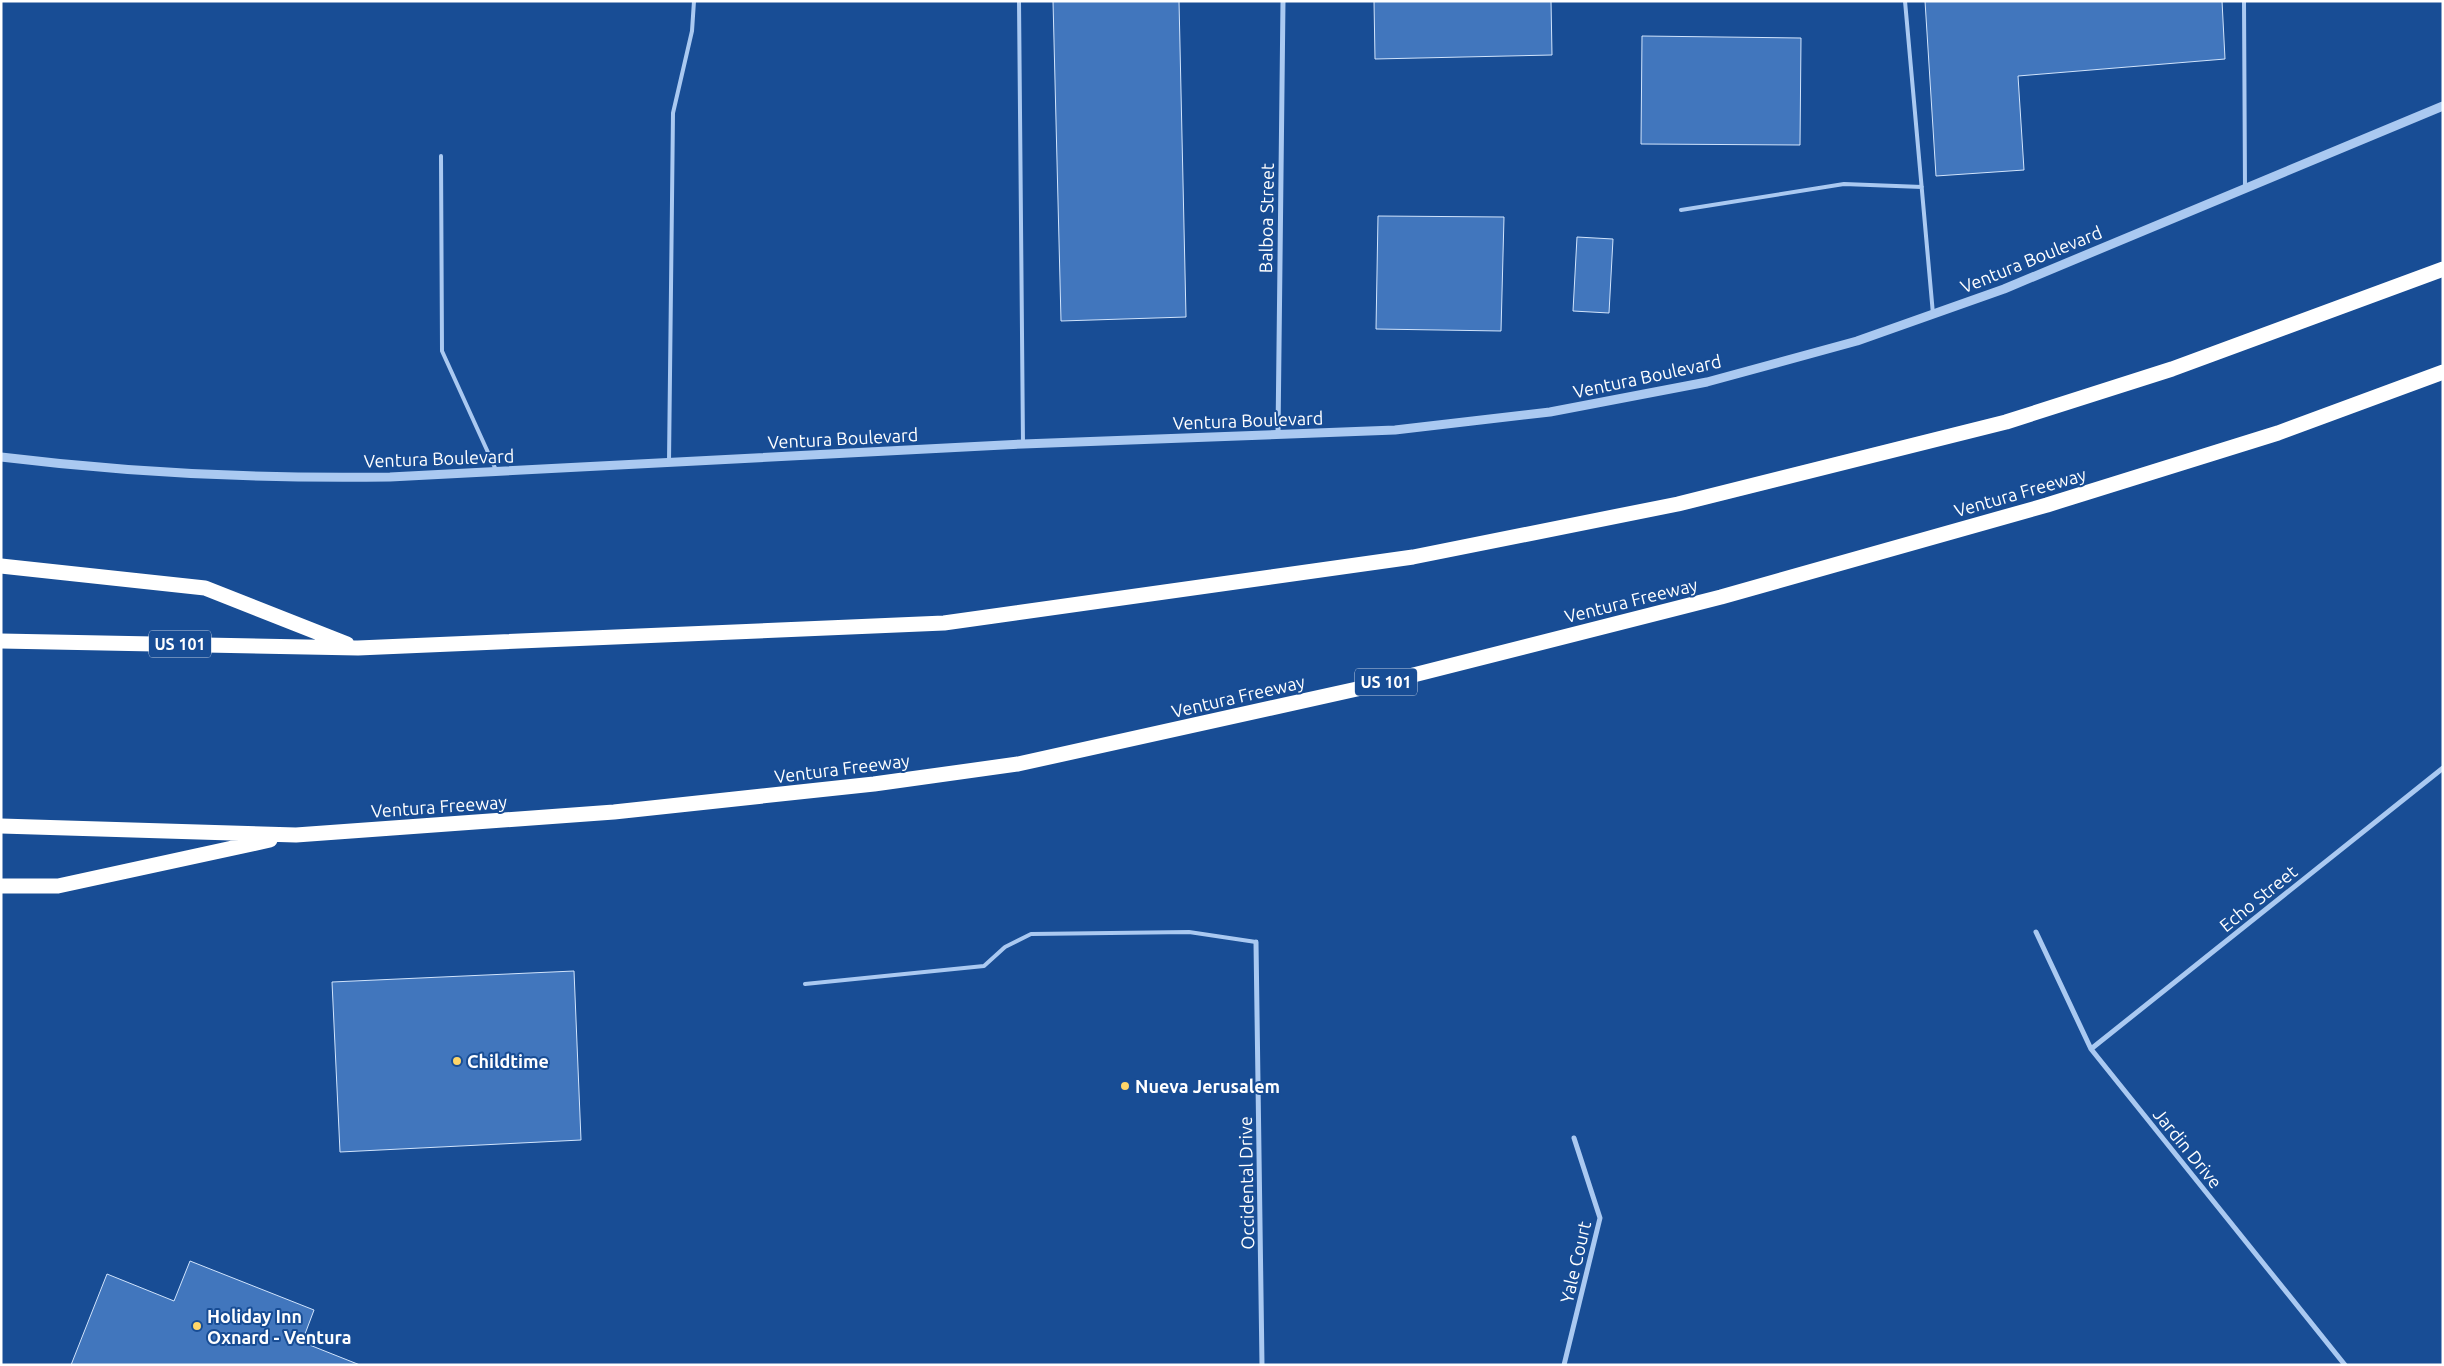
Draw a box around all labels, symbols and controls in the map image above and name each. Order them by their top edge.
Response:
street label: Balboa Street [1255,163,1277,273]
street label: Ventura Boulevard [1957,221,2105,297]
street label: Ventura Boulevard [1571,351,1723,401]
street label: Ventura Boulevard [1172,407,1324,433]
street label: Ventura Boulevard [767,424,919,452]
street label: Ventura Boulevard [363,445,515,471]
street label: Ventura Freeway [1952,464,2089,520]
street label: Ventura Freeway [1562,574,1700,626]
road number: US 101 [149,630,211,658]
road number: US 101 [1355,669,1417,696]
street label: Ventura Freeway [1169,671,1307,721]
street label: Ventura Freeway [773,750,911,786]
street label: Ventura Freeway [370,791,508,821]
street label: Echo Street [2215,861,2301,935]
place label: Childtime [467,1051,549,1071]
marker: Childtime [451,1055,463,1067]
place label: Nueva Jerusalem [1135,1076,1280,1096]
marker: Nueva Jerusalem [1119,1080,1131,1092]
street label: Jardin Drive [2150,1104,2226,1192]
street label: Occidental Drive [1235,1116,1257,1250]
street label: Yale Court [1556,1219,1594,1305]
place label: Holiday Inn Oxnard - Ventura [207,1306,352,1347]
marker: Holiday Inn Oxnard - Ventura [191,1320,203,1332]

